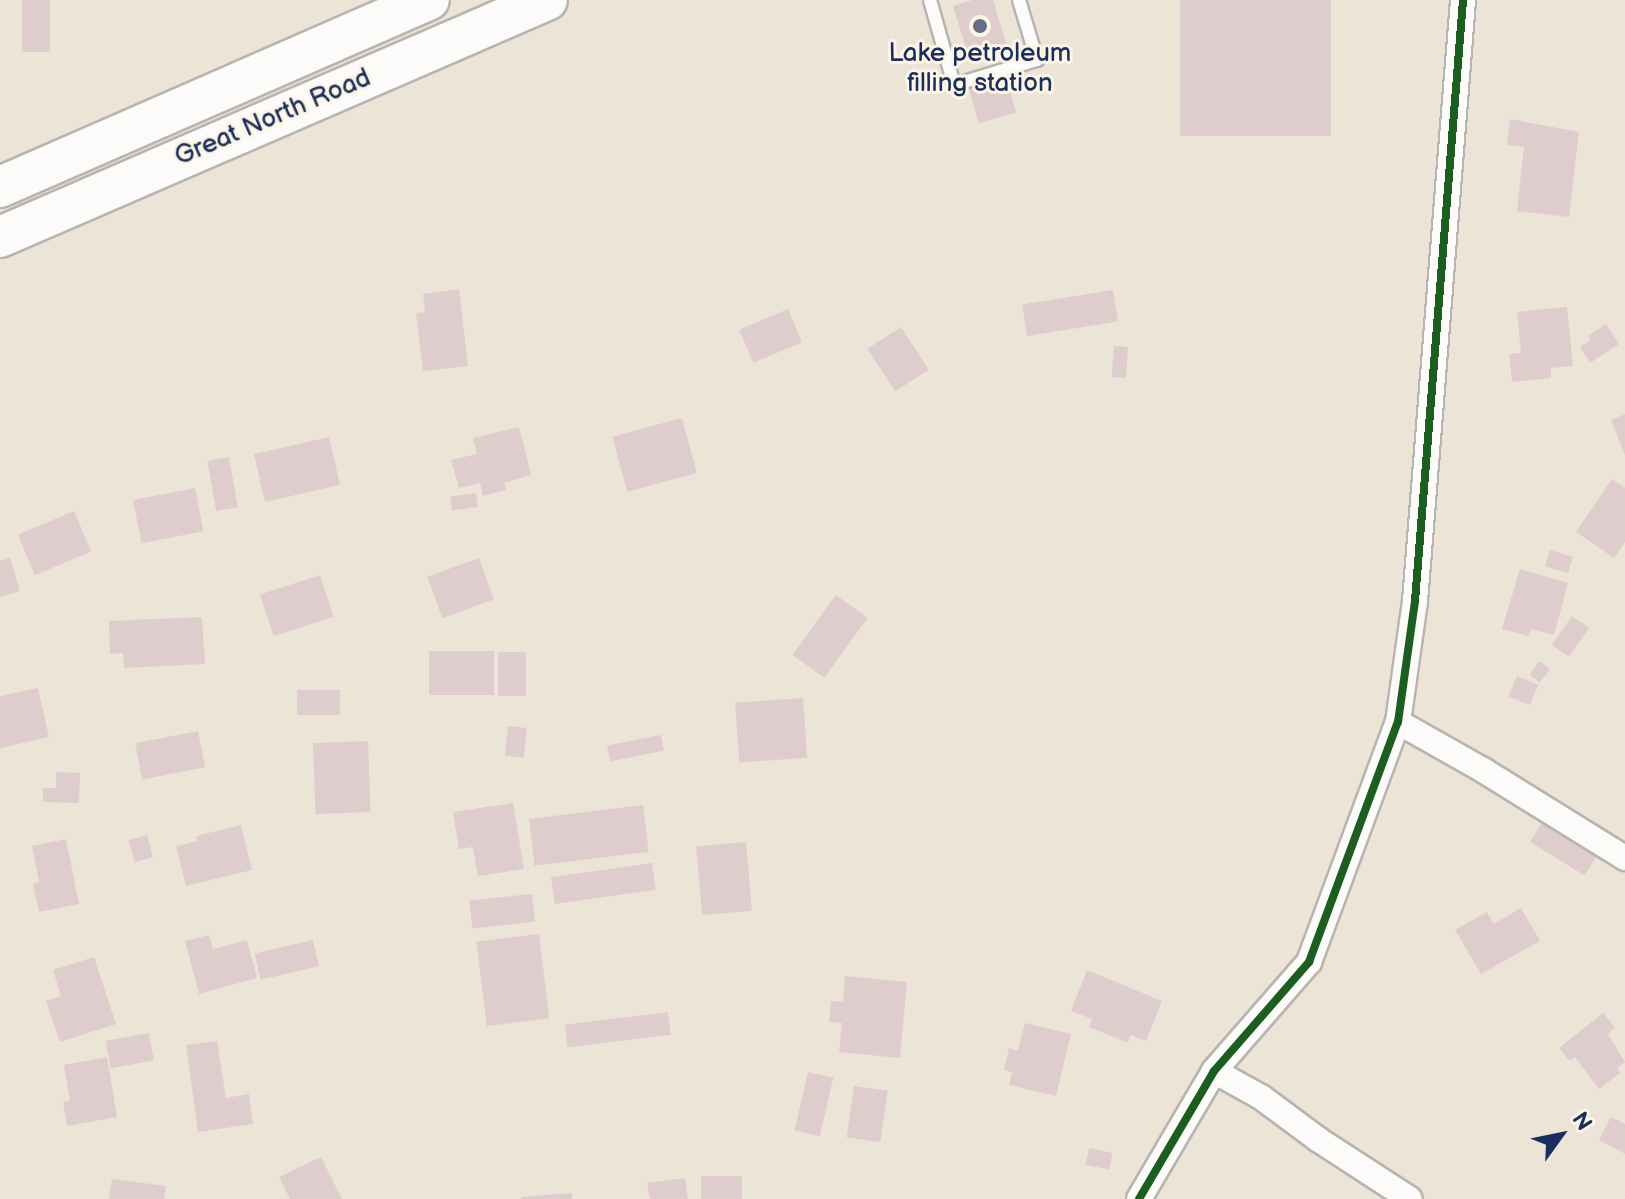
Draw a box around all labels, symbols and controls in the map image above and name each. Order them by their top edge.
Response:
marker: Lake petroleum filling station [971,17,989,35]
place label: Lake petroleum filling station [889,38,1071,100]
street label: Great North Road [170,63,376,173]
north arrow [1521,1095,1601,1175]
text: N [1566,1107,1597,1136]

